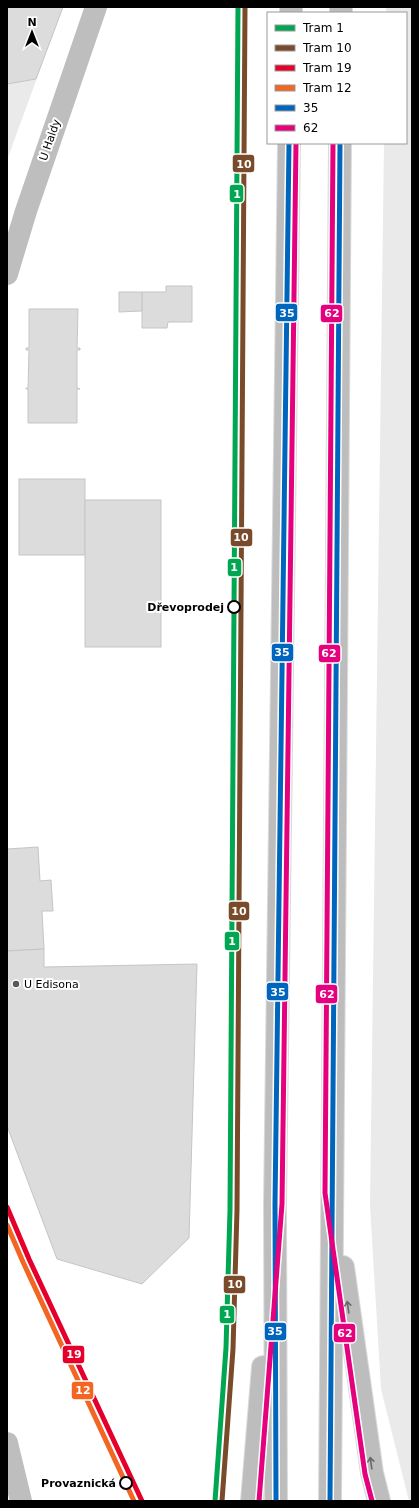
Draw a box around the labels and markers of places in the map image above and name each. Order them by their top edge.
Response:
marker: Dřevoprodej [227,600,241,614]
place label: Dřevoprodej [147,601,224,614]
place label: U Edisona [24,978,79,991]
marker: U Edisona [11,979,21,989]
marker: Provaznická [119,1476,133,1490]
place label: Provaznická [41,1477,116,1490]

